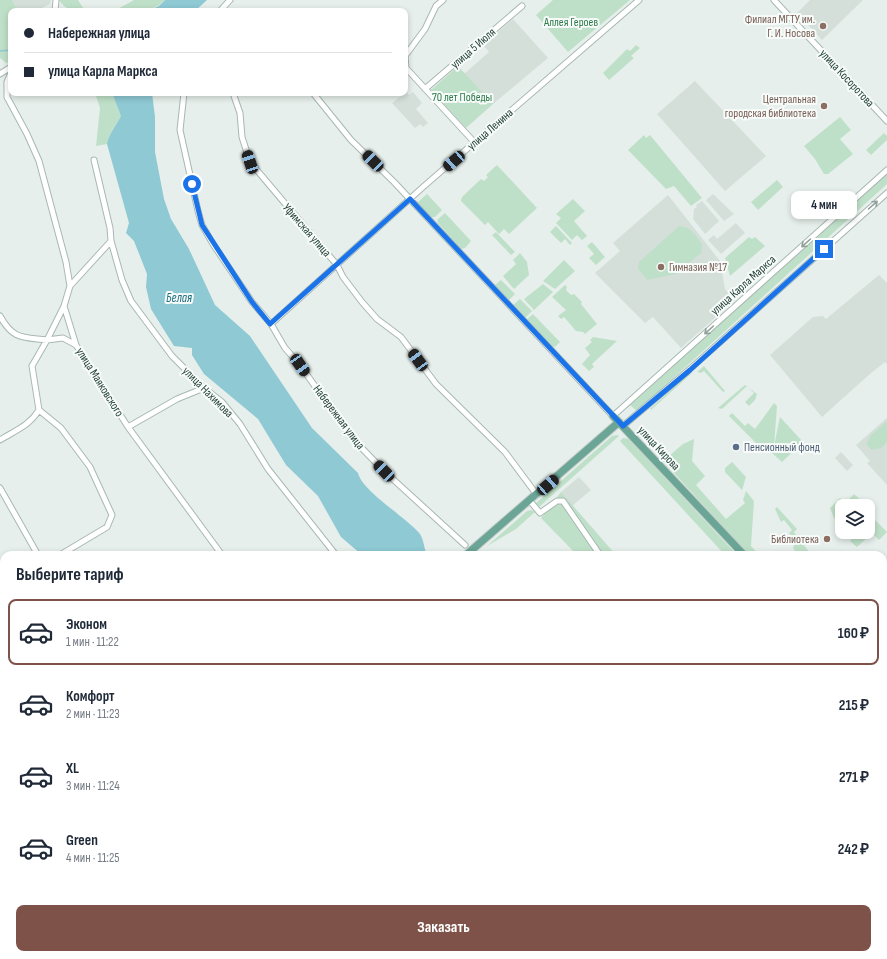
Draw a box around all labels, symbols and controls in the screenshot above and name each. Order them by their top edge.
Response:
place label: Филиал МГТУ им. Г. И. Носова [745,12,815,41]
park label: Аллея Героев [543,15,598,30]
marker: Филиал МГТУ им. Г. И. Носова [818,21,828,31]
text: Набережная улица [48,24,150,43]
street label: улица 5 Июля [448,25,499,72]
street label: улица Косоротова [816,46,878,111]
text: улица Карла Маркса [48,62,158,81]
park label: 70 лет Победы [432,90,492,105]
place label: Центральная городская библиотека [725,92,816,121]
marker: Центральная городская библиотека [819,101,829,111]
street label: улица Ленина [464,105,517,153]
car [360,148,386,174]
car [241,149,259,175]
car [441,149,467,173]
route start [183,175,201,193]
callout: 4 мин [791,191,857,219]
text: 4 мин [811,197,837,213]
street label: Уфимская улица [279,200,334,260]
one-way arrow [867,201,878,210]
one-way arrow [801,238,811,247]
route end [815,240,833,258]
street label: улица Карла Маркса [708,252,779,319]
place label: Гимназия №17 [669,260,727,275]
marker: Гимназия №17 [656,262,666,272]
water label: Белая [166,290,192,306]
one-way arrow [704,325,714,334]
street label: улица Маяковского [72,345,127,420]
car [406,347,430,373]
car [288,352,312,378]
street label: улица Нахимова [179,364,237,421]
street label: Набережная улица [309,382,368,453]
street label: улица Кирова [634,423,683,474]
place label: Пенсионный фонд [744,440,820,455]
marker: Пенсионный фонд [731,442,741,452]
car [371,458,397,484]
car [535,473,561,497]
map controls [835,499,875,539]
button: layers [835,499,875,539]
place label: Библиотека [771,532,819,547]
marker: Библиотека [822,534,832,544]
text: Выберите тариф [16,564,124,585]
icon: car [18,614,54,650]
text: Эконом [66,615,107,634]
text: 160 ₽ [838,624,869,643]
text: 1 мин · 11:22 [66,634,119,650]
icon: car [18,686,54,722]
text: Комфорт [66,687,115,706]
text: 215 ₽ [839,696,869,715]
text: 2 мин · 11:23 [66,706,120,722]
icon: car [18,758,54,794]
text: XL [66,759,79,778]
text: 271 ₽ [839,768,869,787]
text: 3 мин · 11:24 [66,778,120,794]
icon: car [18,830,54,866]
text: Green [66,831,98,850]
text: 242 ₽ [838,840,869,859]
text: 4 мин · 11:25 [66,850,120,866]
button: Заказать [16,905,871,951]

